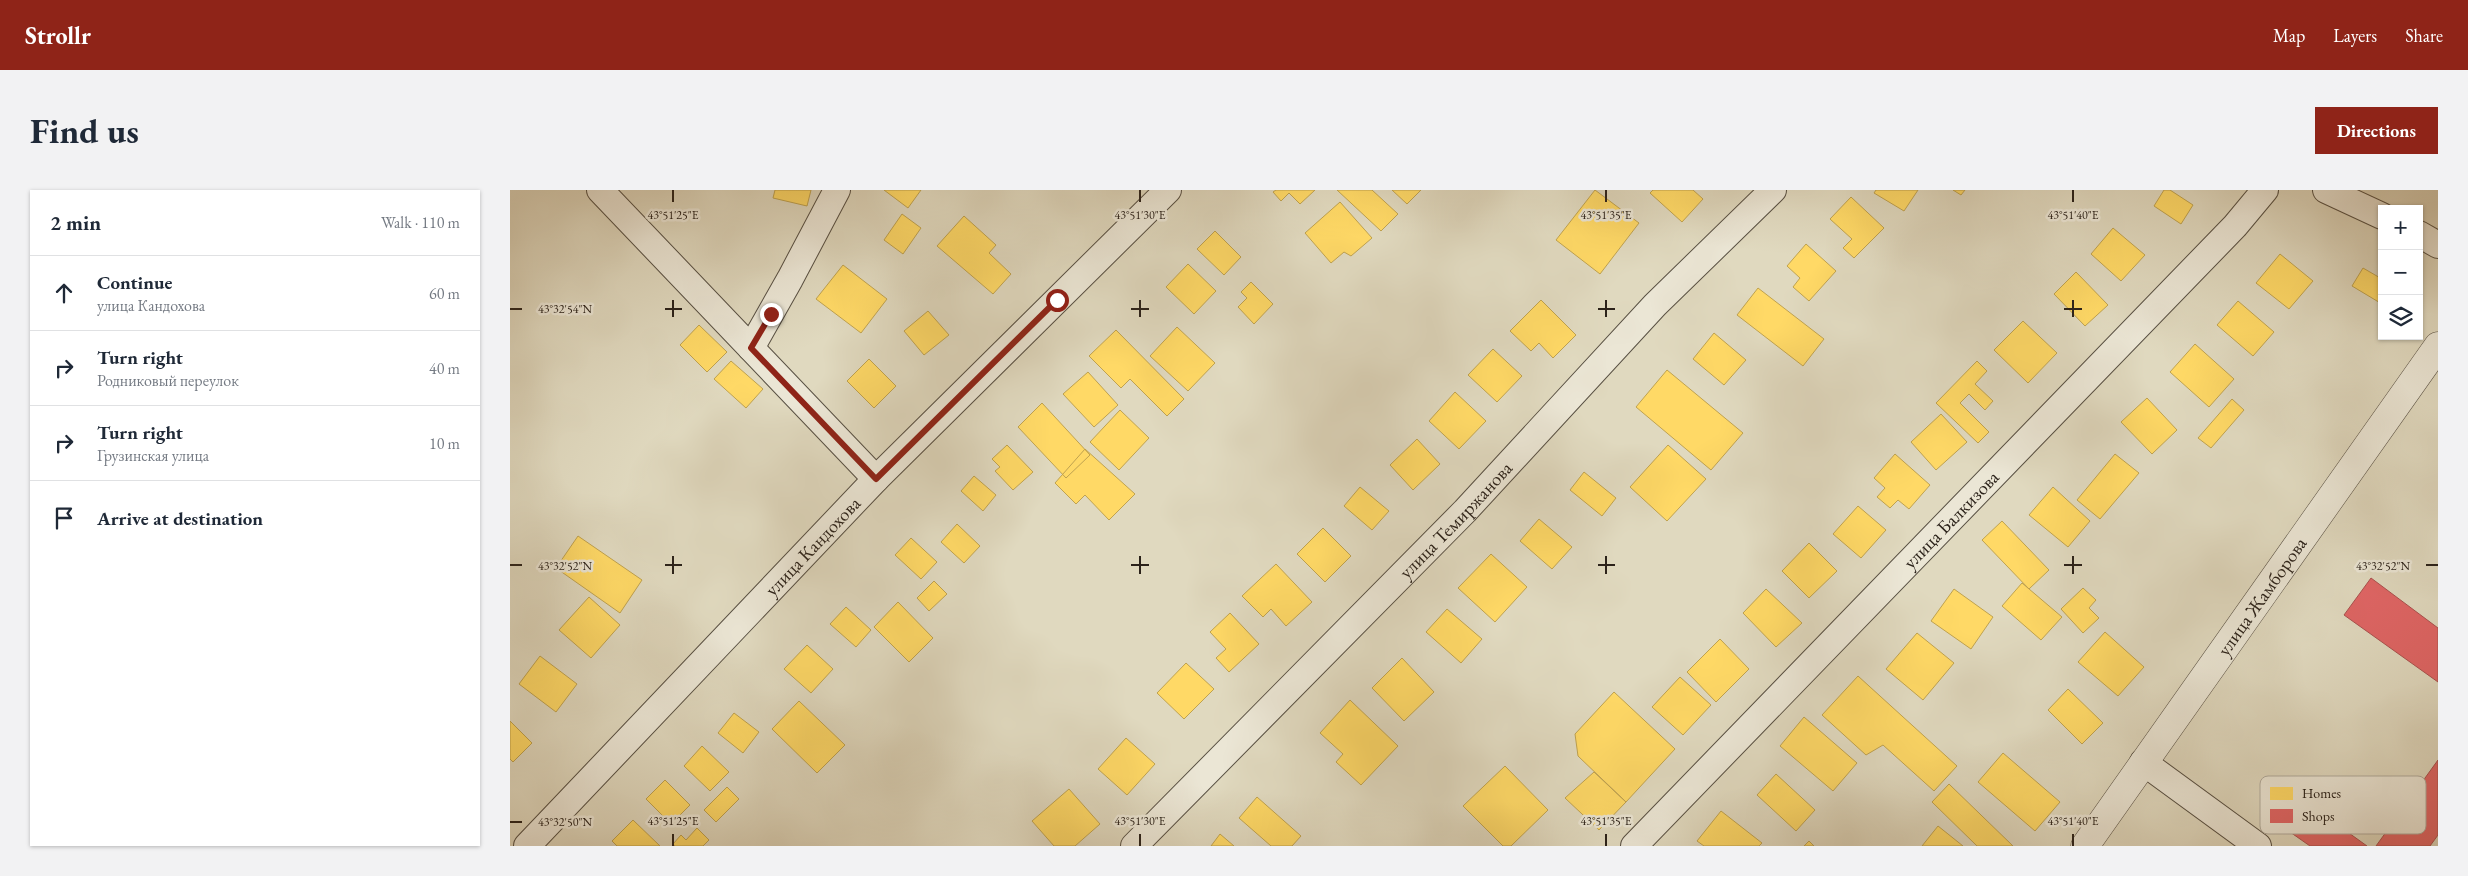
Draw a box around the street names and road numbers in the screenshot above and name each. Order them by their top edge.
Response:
street label: улица Темиржанова [1393,456,1518,584]
street label: улица Балкизова [1898,465,2005,574]
street label: улица Кандохова [759,491,866,601]
street label: улица Жамборова [2211,532,2313,661]

